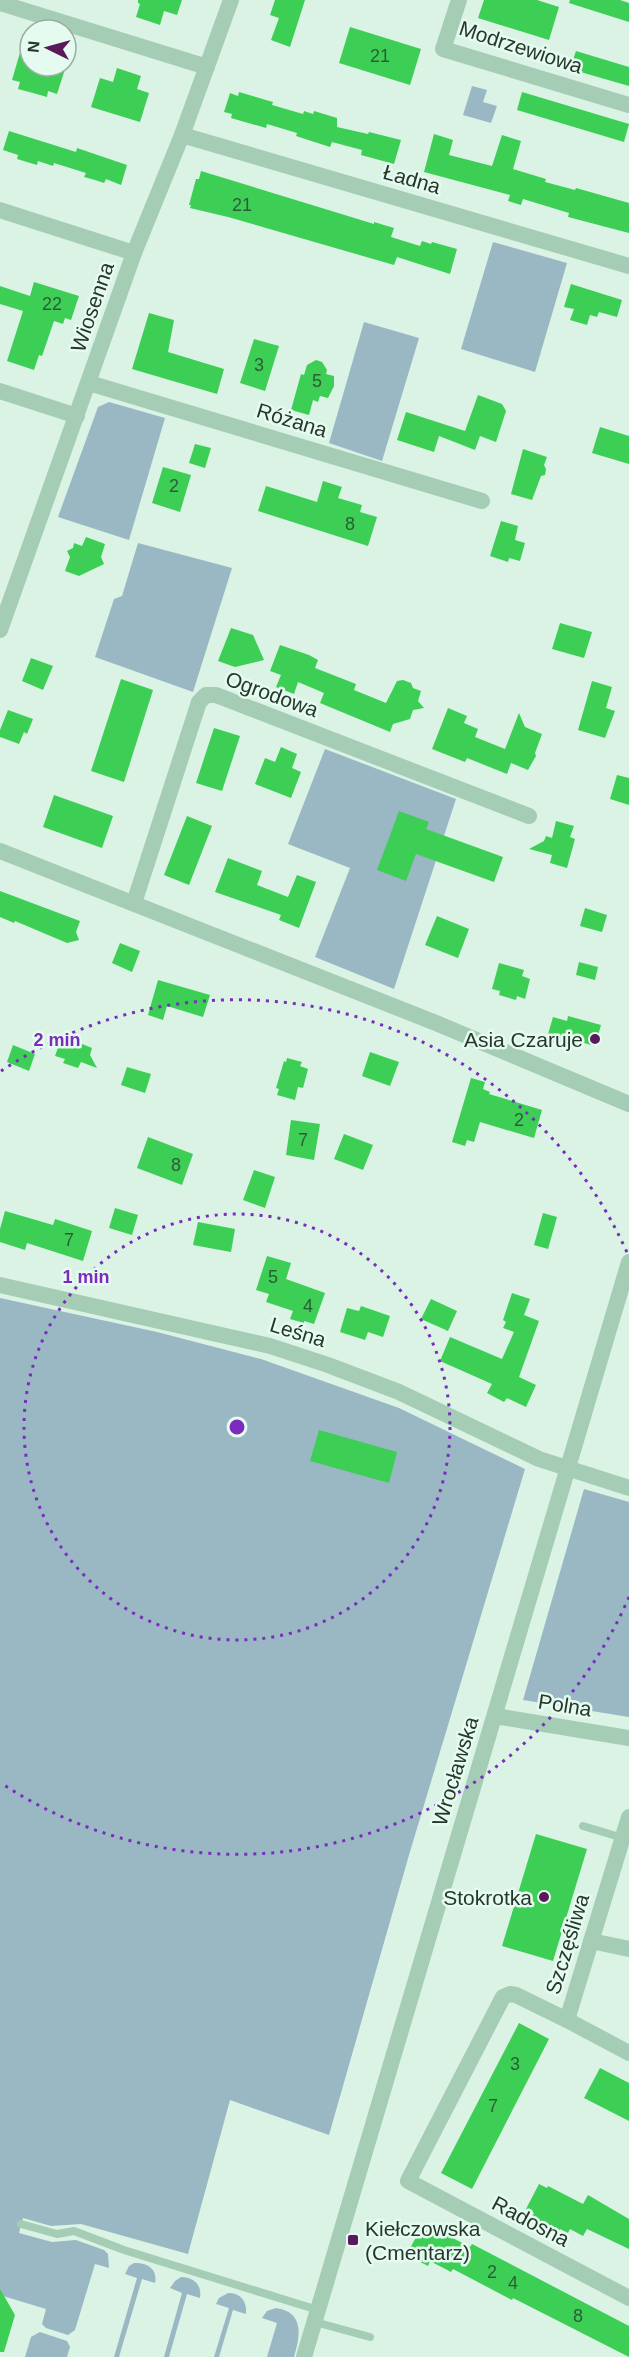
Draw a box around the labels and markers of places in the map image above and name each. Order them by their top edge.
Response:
place label: Asia Czaruje [464,1028,583,1051]
marker: Asia Czaruje [588,1032,602,1046]
centre of rings [227,1417,247,1437]
place label: Stokrotka [443,1886,532,1909]
marker: Stokrotka [537,1890,551,1904]
place label: Kiełczowska (Cmentarz) [365,2217,481,2264]
marker: Kiełczowska (Cmentarz) [346,2233,360,2247]

